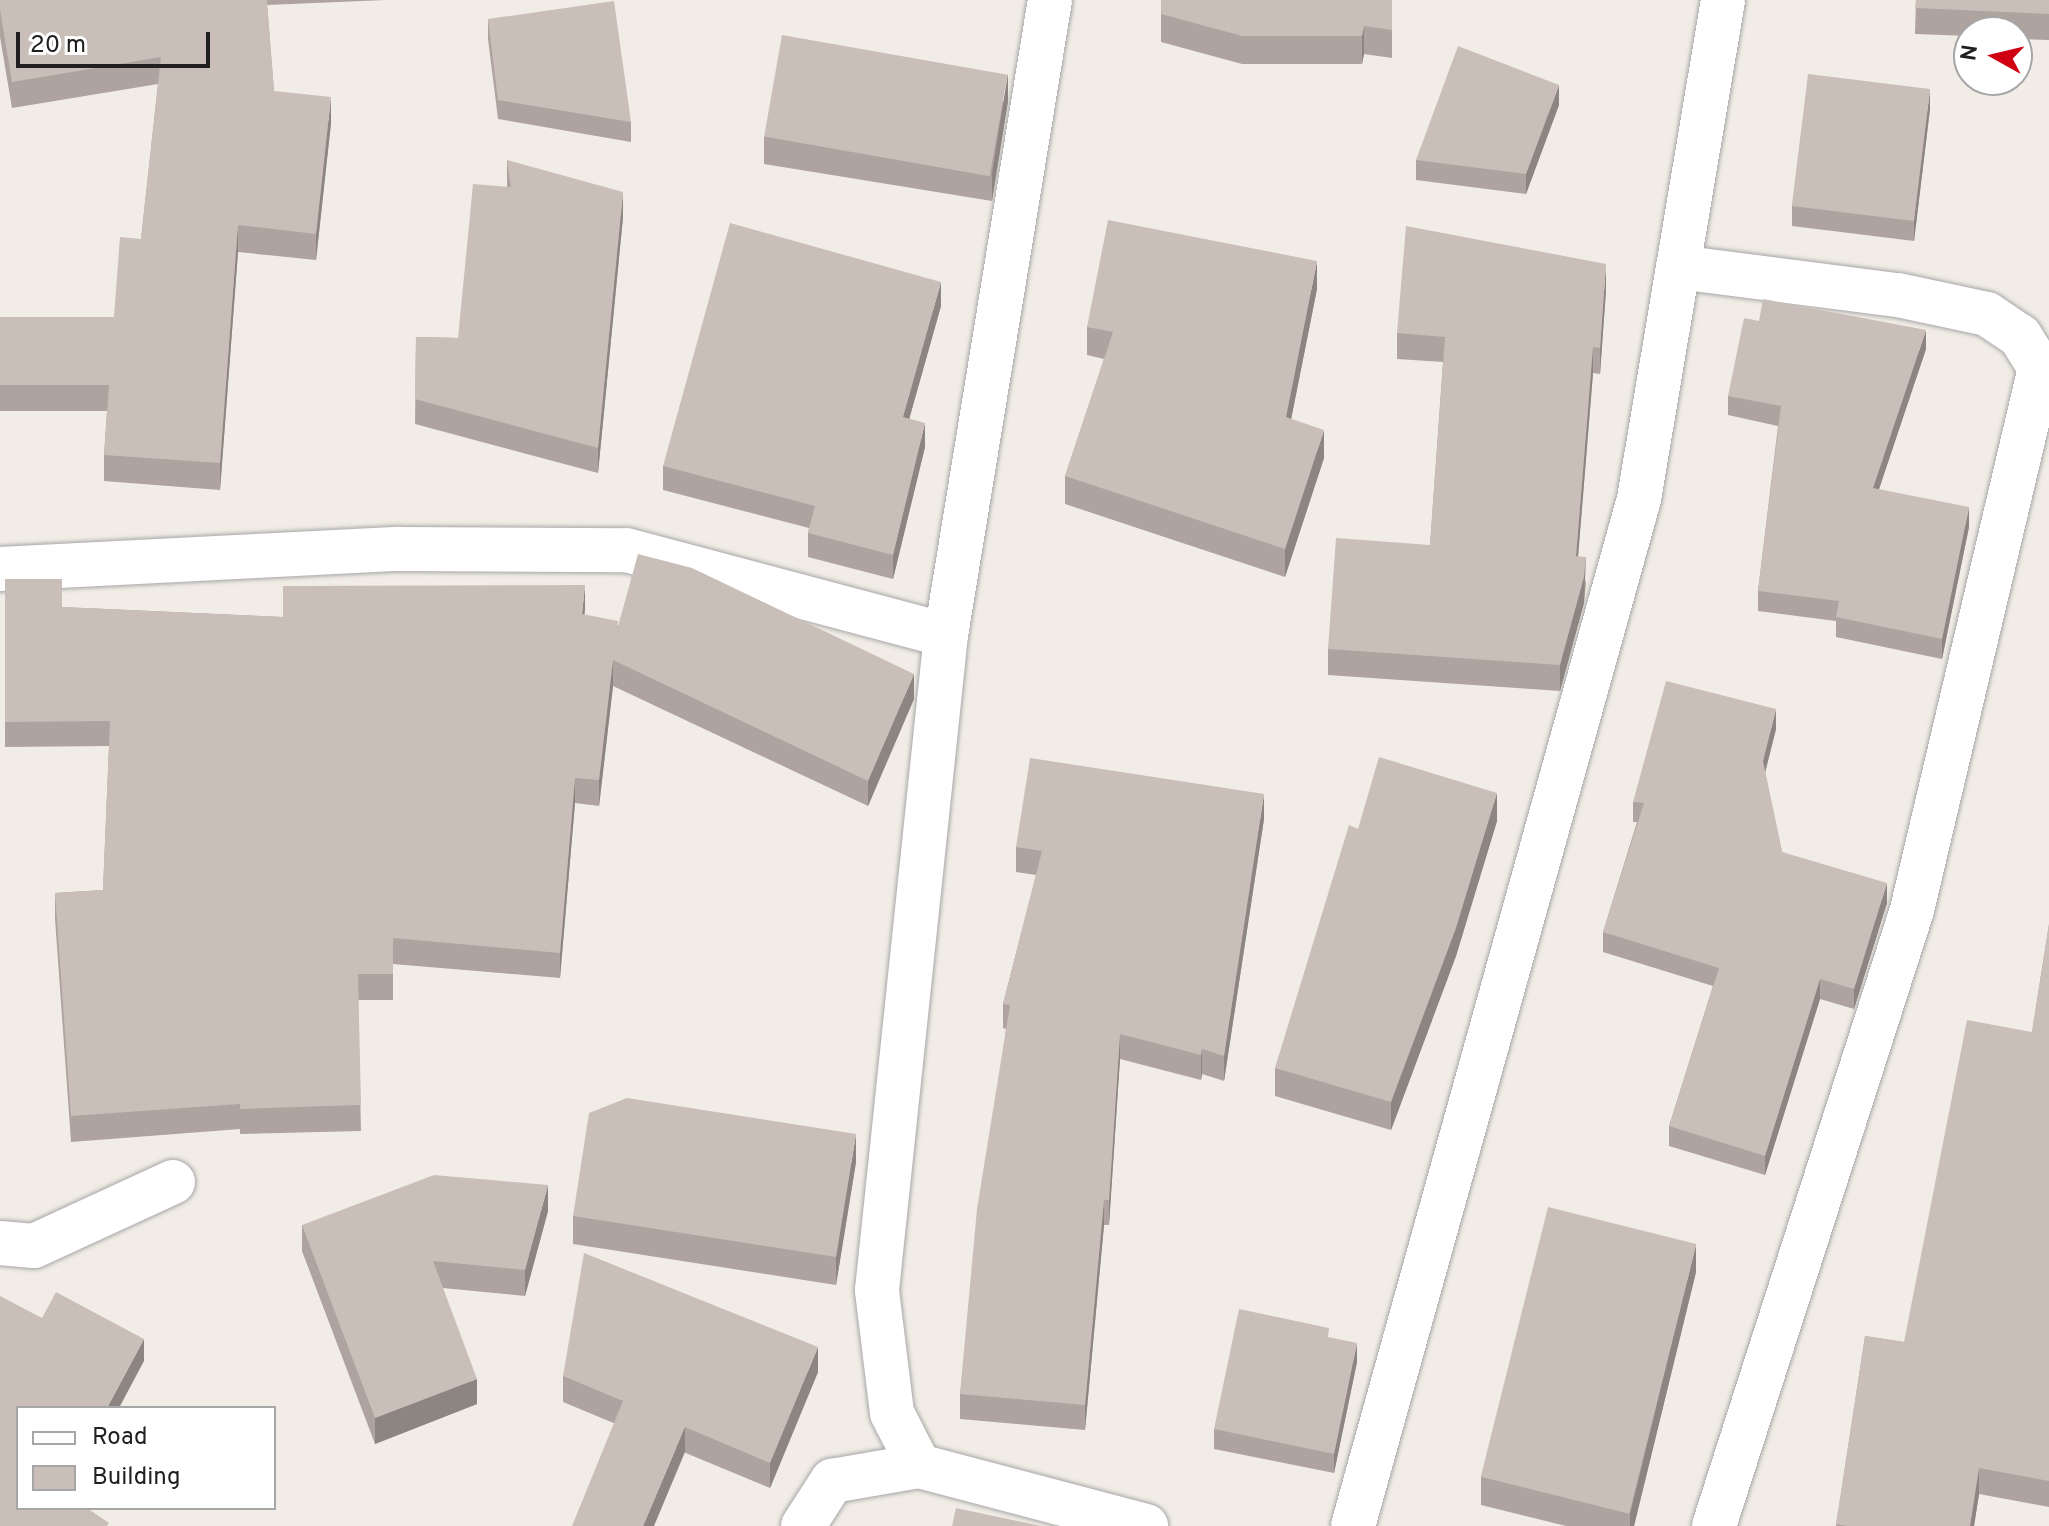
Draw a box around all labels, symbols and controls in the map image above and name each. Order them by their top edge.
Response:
scale bar [20,16,214,66]
north arrow [1953,16,2033,96]
text: 20 m [30,31,86,61]
text: N [1956,43,1985,63]
legend [16,1406,276,1510]
text: Road [92,1423,148,1453]
text: Building [92,1463,181,1493]

